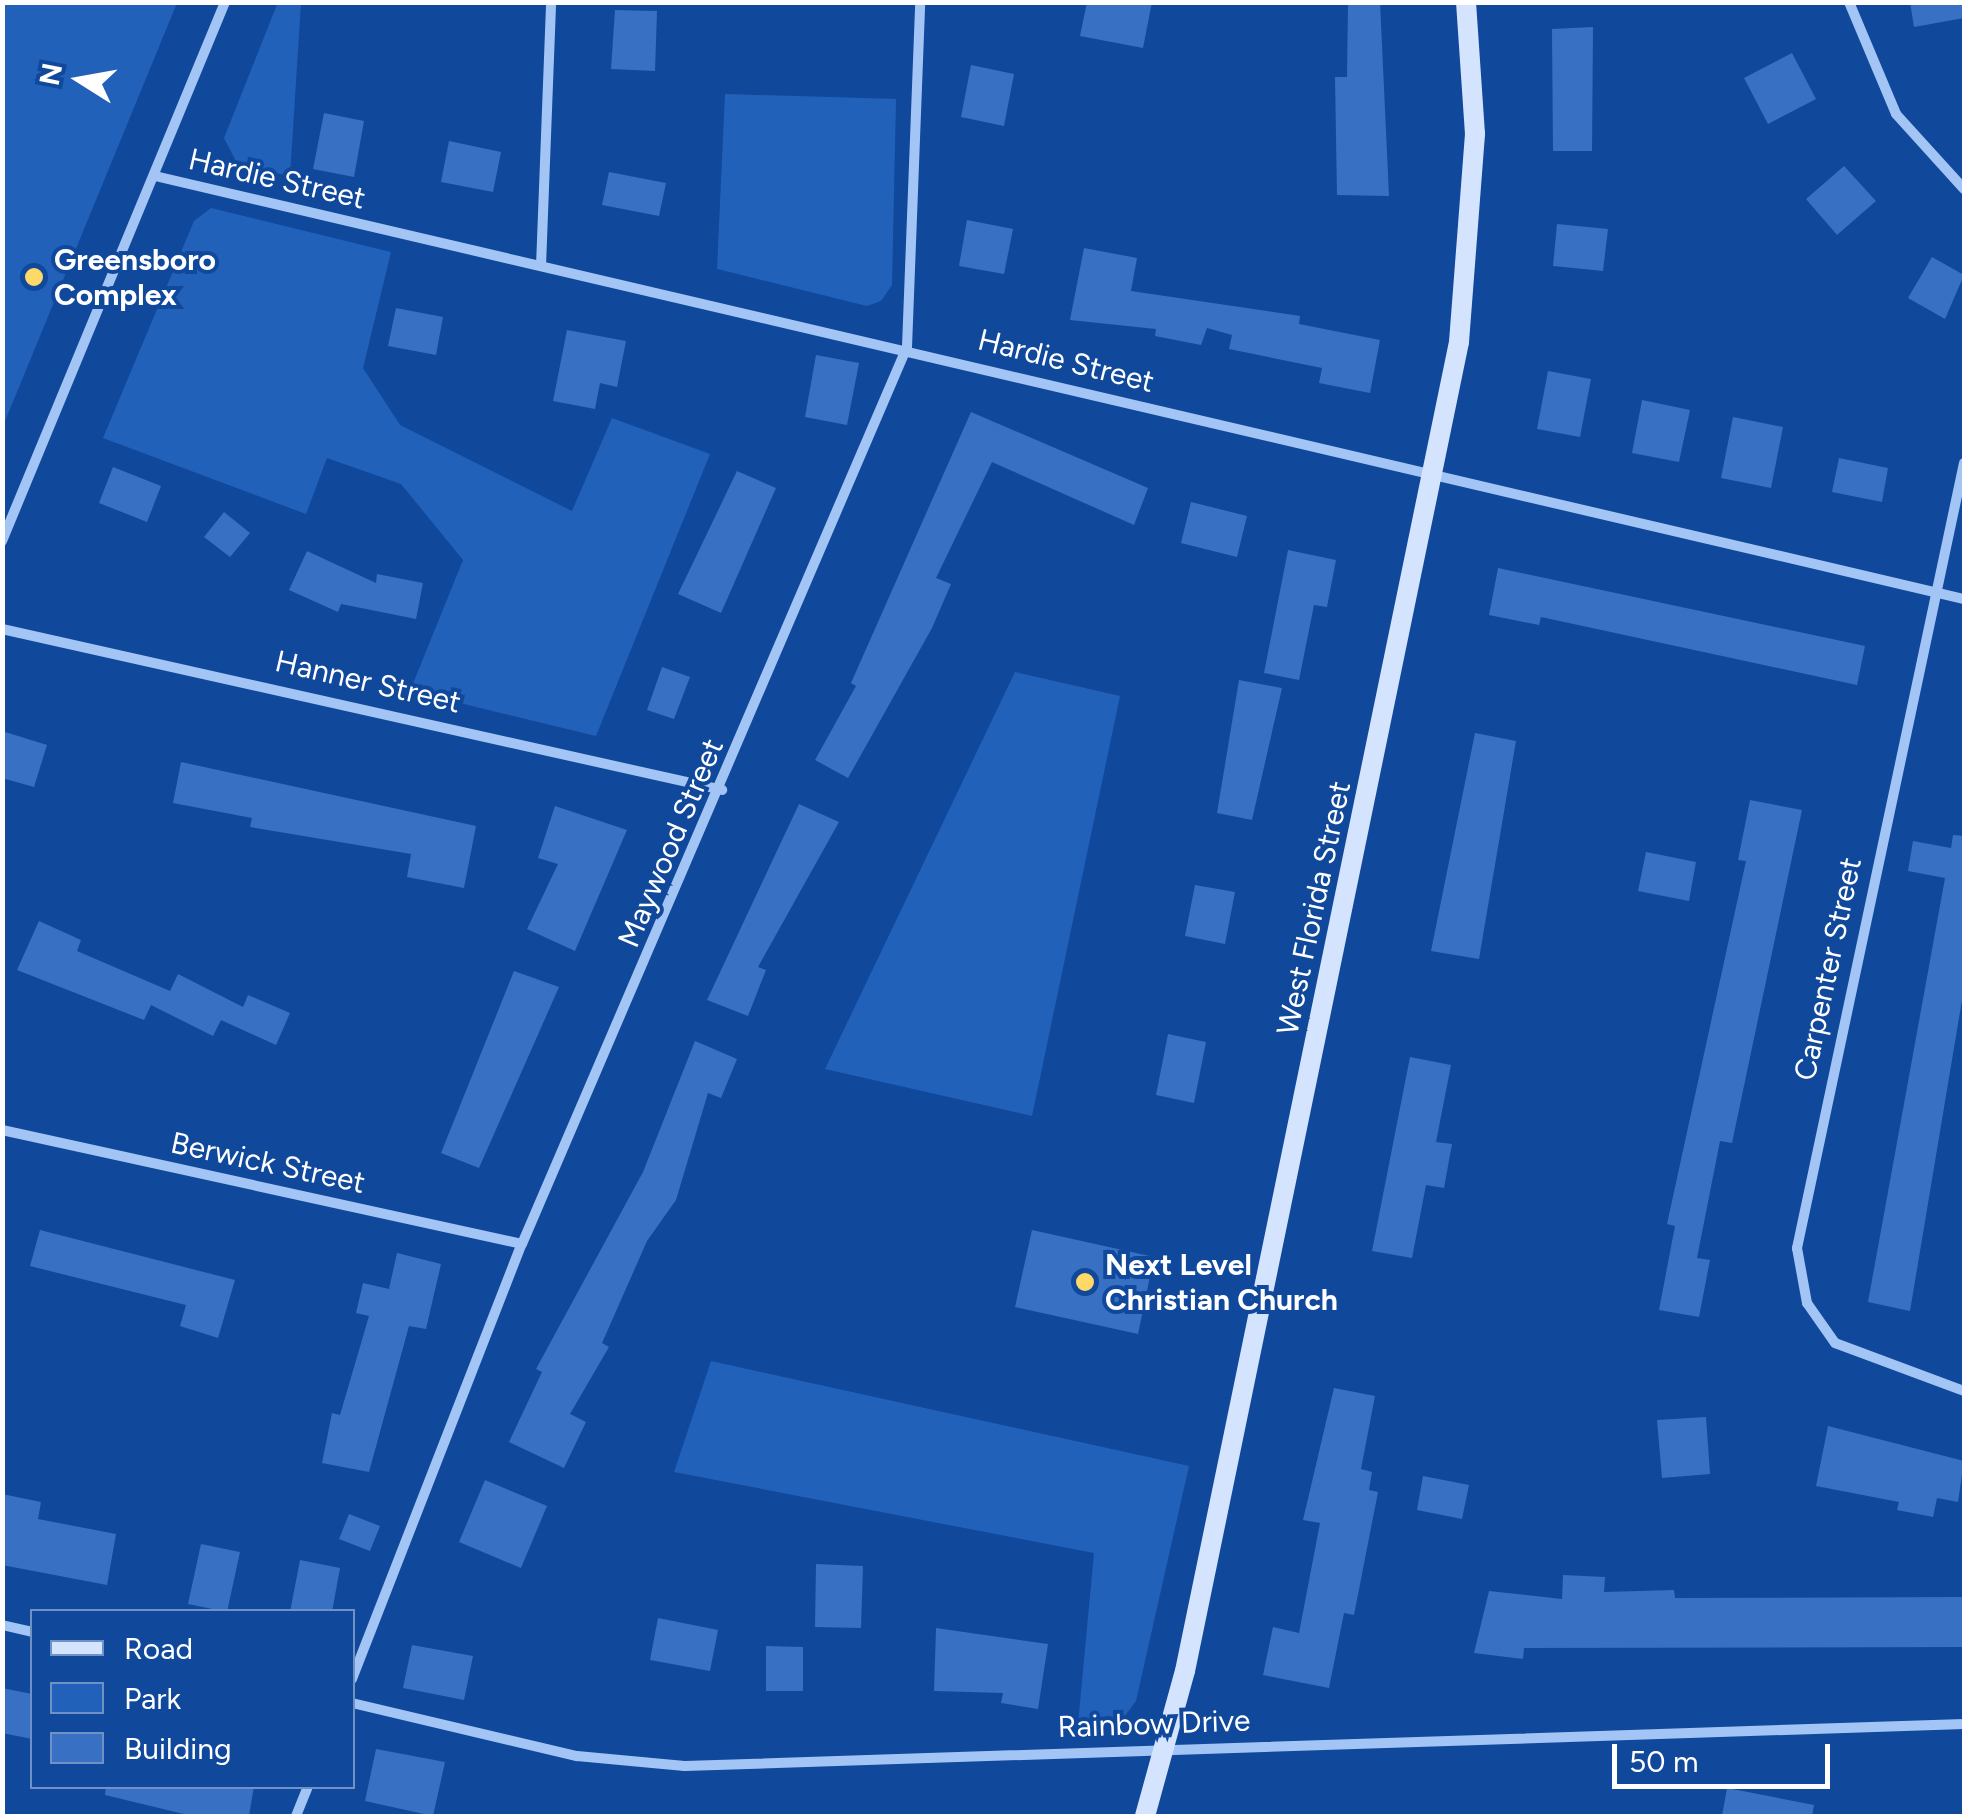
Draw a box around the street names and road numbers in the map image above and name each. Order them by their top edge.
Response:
street label: Hardie Street [185,141,369,217]
street label: Hardie Street [974,322,1158,400]
street label: Hanner Street [272,643,464,721]
street label: Maywood Street [611,733,731,953]
street label: West Florida Street [1270,778,1358,1038]
street label: Carpenter Street [1787,854,1869,1084]
street label: Berwick Street [168,1125,368,1201]
street label: Rainbow Drive [1057,1703,1251,1745]

